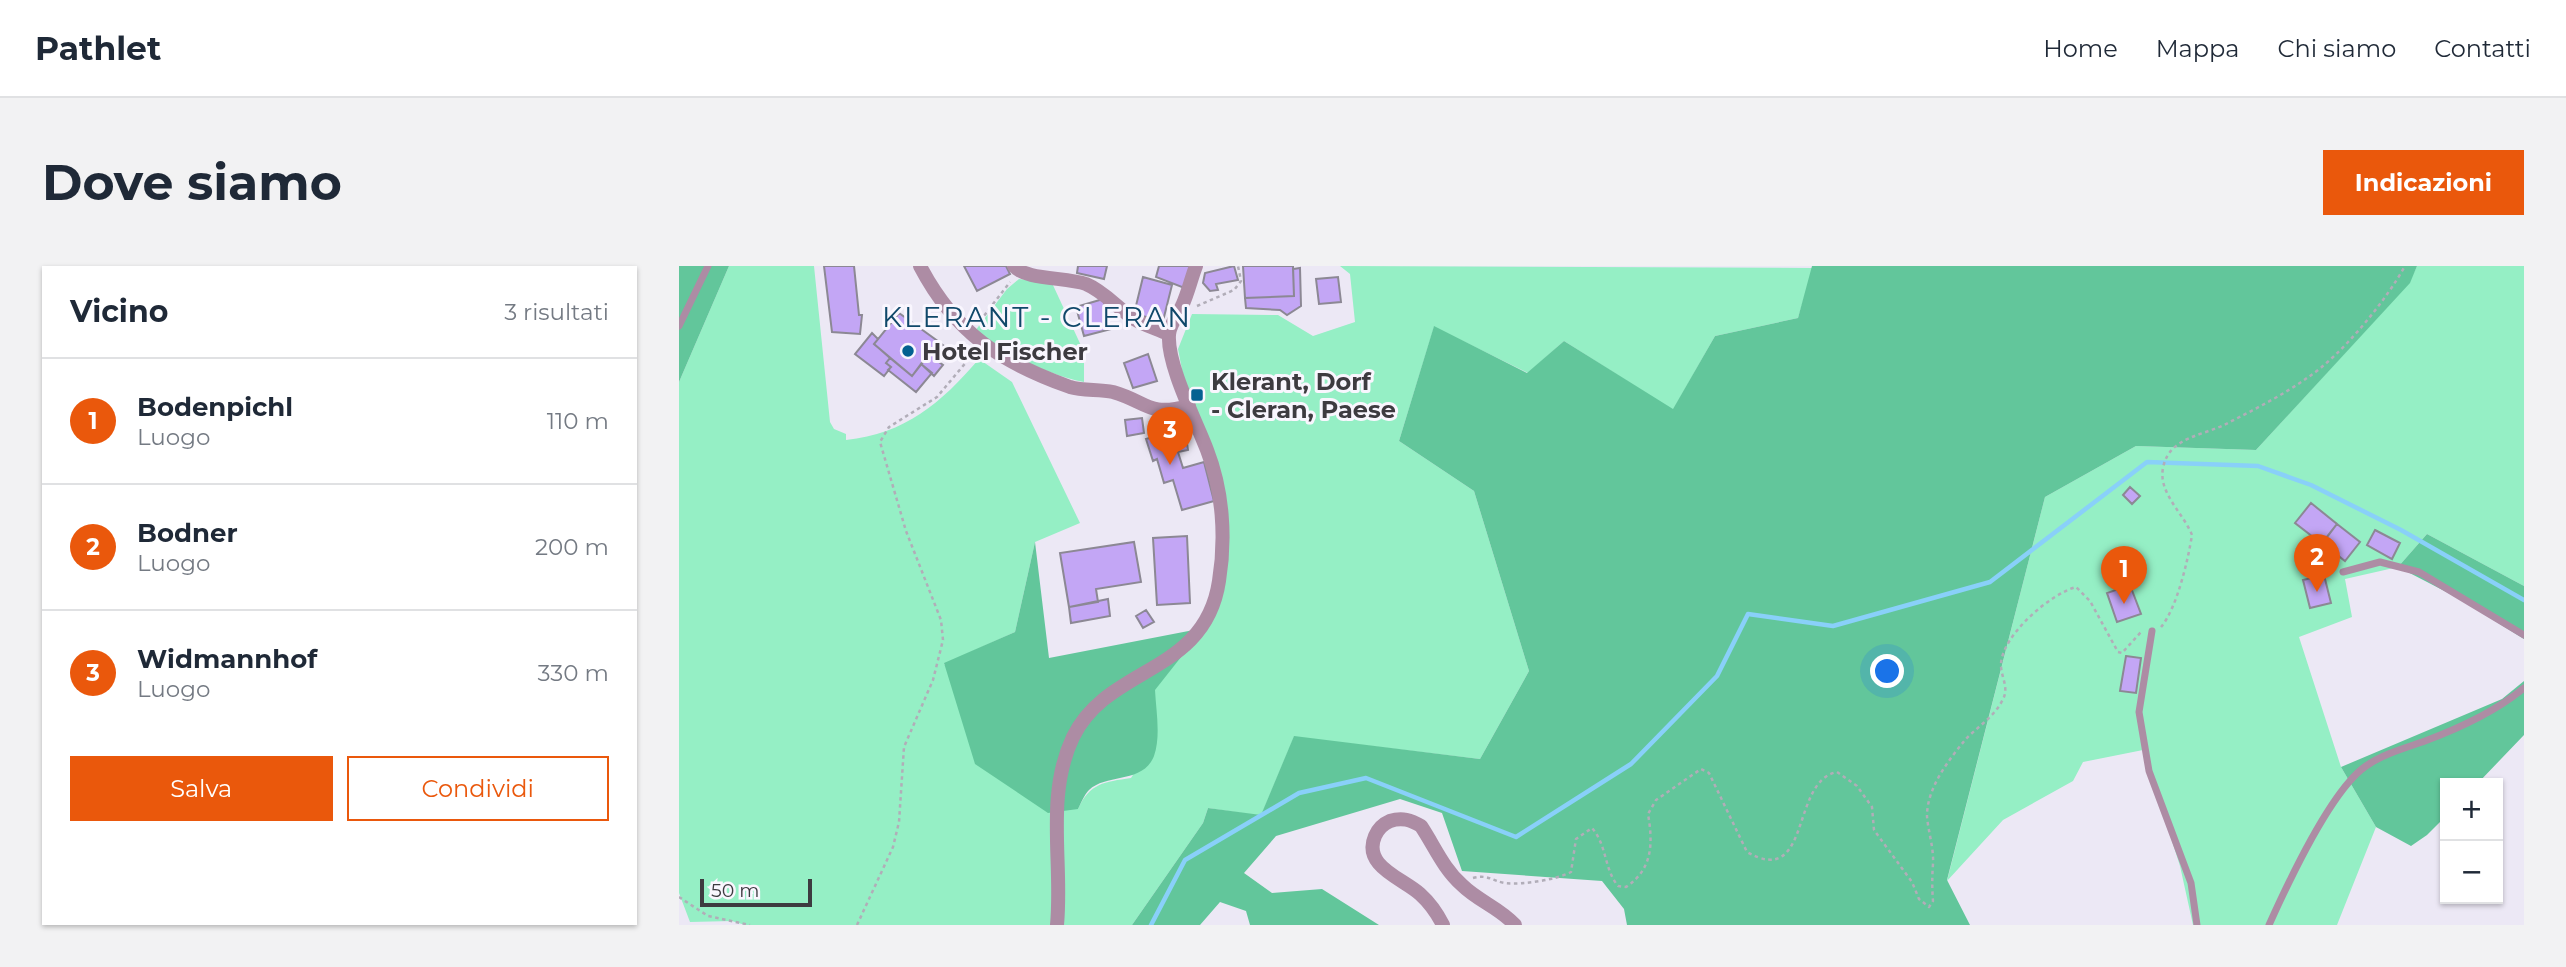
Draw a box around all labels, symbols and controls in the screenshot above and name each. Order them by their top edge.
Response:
text: Pathlet [35,28,161,68]
text: Home [2043,34,2118,63]
text: Mappa [2156,34,2239,63]
text: Chi siamo [2277,34,2396,63]
text: Contatti [2434,34,2531,63]
button: Indicazioni [2323,150,2524,215]
text: Dove siamo [42,153,342,212]
text: Vicino [70,293,168,330]
text: 3 risultati [504,298,609,326]
district label: KLERANT - CLERAN [882,300,1192,334]
place label: Hotel Fischer [922,337,1088,366]
marker: Hotel Fischer [900,343,916,359]
place label: Klerant, Dorf - Cleran, Paese [1211,367,1396,424]
marker: Klerant, Dorf - Cleran, Paese [1189,387,1205,403]
text: Bodenpichl [137,391,293,423]
text: 1 [88,407,98,435]
text: 110 m [547,407,609,435]
pin: 3 [1147,407,1193,465]
text: Luogo [137,423,210,451]
text: Bodner [137,517,238,549]
text: 2 [86,533,100,561]
text: 200 m [535,533,609,561]
pin: 2 [2294,534,2340,592]
pin: 1 [2101,546,2147,604]
text: Luogo [137,549,210,577]
text: Widmannhof [137,643,317,675]
your location [1870,654,1904,688]
text: 3 [86,659,100,687]
text: 330 m [538,659,609,687]
text: Luogo [137,675,210,703]
button: Salva [70,756,333,821]
button: Condividi [347,756,609,821]
map controls [2440,778,2503,904]
button: + [2440,778,2503,841]
button: − [2440,841,2503,904]
scale bar [700,876,812,908]
text: 50 m [711,879,759,902]

